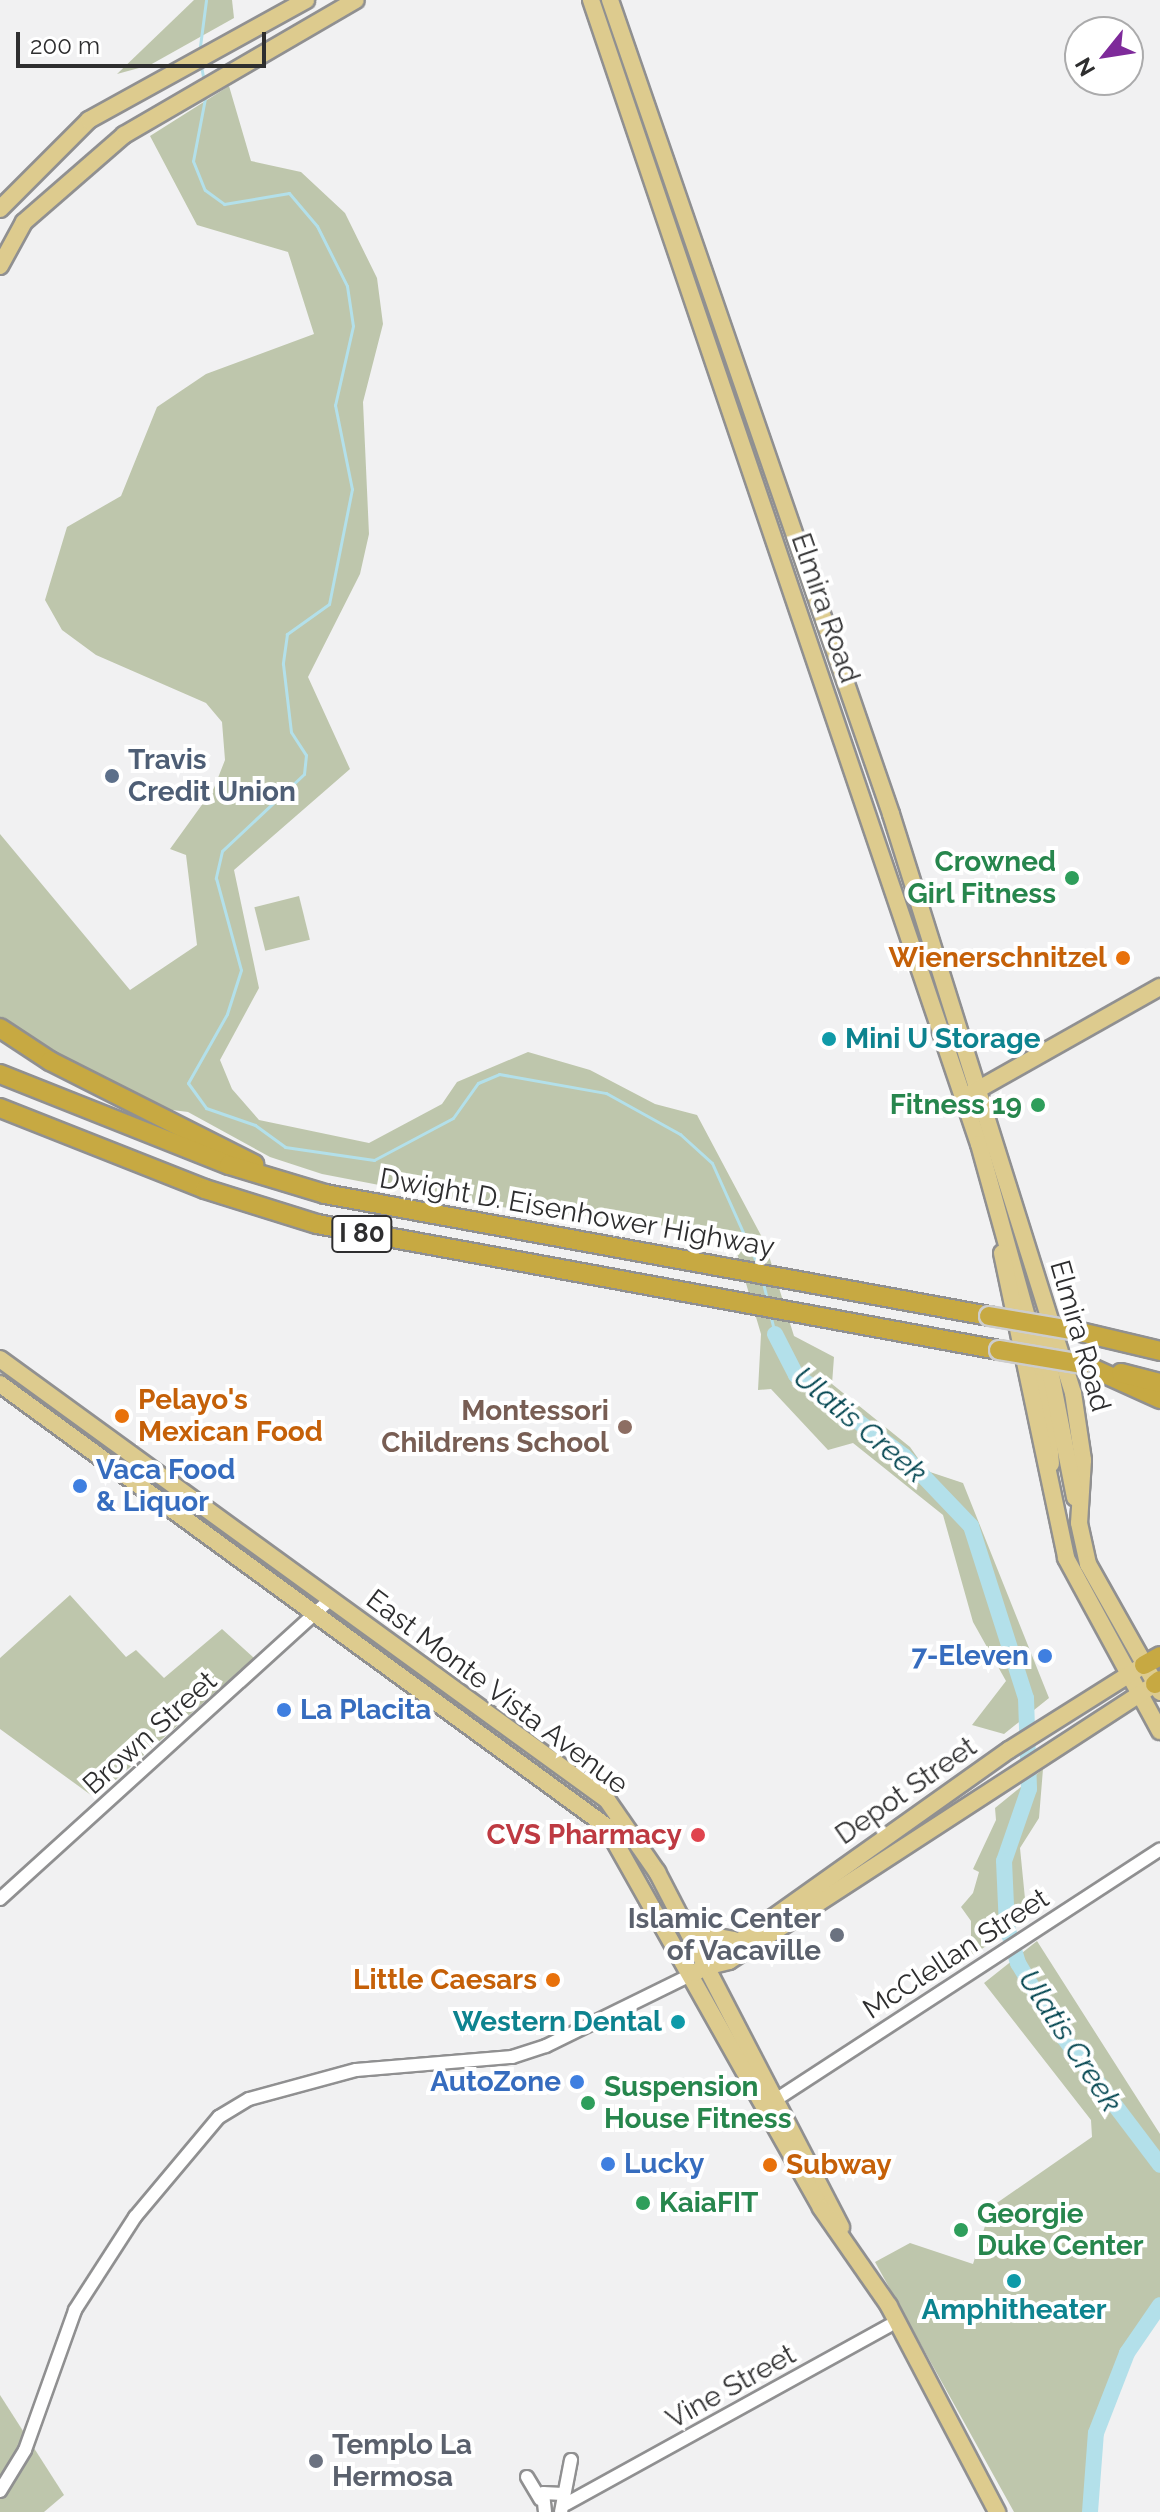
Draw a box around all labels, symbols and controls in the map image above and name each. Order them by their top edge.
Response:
scale bar [20,16,270,66]
north arrow [1064,16,1144,96]
text: 200 m [30,31,100,60]
text: N [1069,53,1100,81]
street label: Elmira Road [784,529,866,687]
place label: Travis Credit Union [128,743,296,809]
marker: Travis Credit Union [103,767,121,785]
place label: Crowned Girl Fitness [907,845,1056,911]
marker: Crowned Girl Fitness [1063,869,1081,887]
place label: Wienerschnitzel [889,941,1107,975]
marker: Wienerschnitzel [1114,949,1132,967]
place label: Mini U Storage [845,1022,1041,1056]
marker: Mini U Storage [820,1030,838,1048]
place label: Fitness 19 [890,1088,1022,1122]
marker: Fitness 19 [1029,1096,1047,1114]
street label: Dwight D. Eisenhower Highway [377,1162,777,1264]
road number: I 80 [330,1212,394,1256]
street label: Elmira Road [1042,1256,1118,1416]
water label: Ulatis Creek [786,1359,934,1491]
place label: Pelayo's Mexican Food [138,1383,323,1449]
place label: Montessori Childrens School [381,1394,609,1460]
marker: Pelayo's Mexican Food [113,1407,131,1425]
marker: Montessori Childrens School [616,1418,634,1436]
place label: Vaca Food & Liquor [96,1453,235,1519]
marker: Vaca Food & Liquor [71,1477,89,1495]
street label: East Monte Vista Avenue [359,1582,635,1802]
place label: 7-Eleven [912,1639,1029,1673]
marker: 7-Eleven [1036,1647,1054,1665]
street label: Brown Street [76,1664,224,1802]
place label: La Placita [300,1693,431,1727]
marker: La Placita [275,1701,293,1719]
street label: Depot Street [829,1730,983,1852]
place label: CVS Pharmacy [487,1818,682,1852]
marker: CVS Pharmacy [689,1826,707,1844]
street label: McClellan Street [857,1882,1055,2026]
place label: Islamic Center of Vacaville [628,1902,821,1968]
marker: Islamic Center of Vacaville [828,1926,846,1944]
place label: Little Caesars [353,1963,537,1997]
water label: Ulatis Creek [1011,1963,1129,2119]
marker: Little Caesars [544,1971,562,1989]
place label: Western Dental [453,2005,662,2039]
marker: Western Dental [669,2013,687,2031]
place label: AutoZone [430,2065,561,2099]
place label: Suspension House Fitness [604,2070,792,2136]
marker: AutoZone [568,2073,586,2091]
marker: Suspension House Fitness [579,2094,597,2112]
place label: Lucky [624,2147,704,2181]
place label: Subway [786,2148,892,2182]
marker: Lucky [599,2155,617,2173]
marker: Subway [761,2156,779,2174]
place label: KaiaFIT [659,2186,758,2220]
marker: KaiaFIT [634,2194,652,2212]
place label: Georgie Duke Center [977,2197,1144,2263]
marker: Georgie Duke Center [952,2221,970,2239]
marker: Amphitheater [1005,2272,1023,2290]
place label: Amphitheater [921,2293,1107,2327]
street label: Vine Street [660,2338,802,2436]
place label: Templo La Hermosa [332,2428,472,2494]
marker: Templo La Hermosa [307,2452,325,2470]

